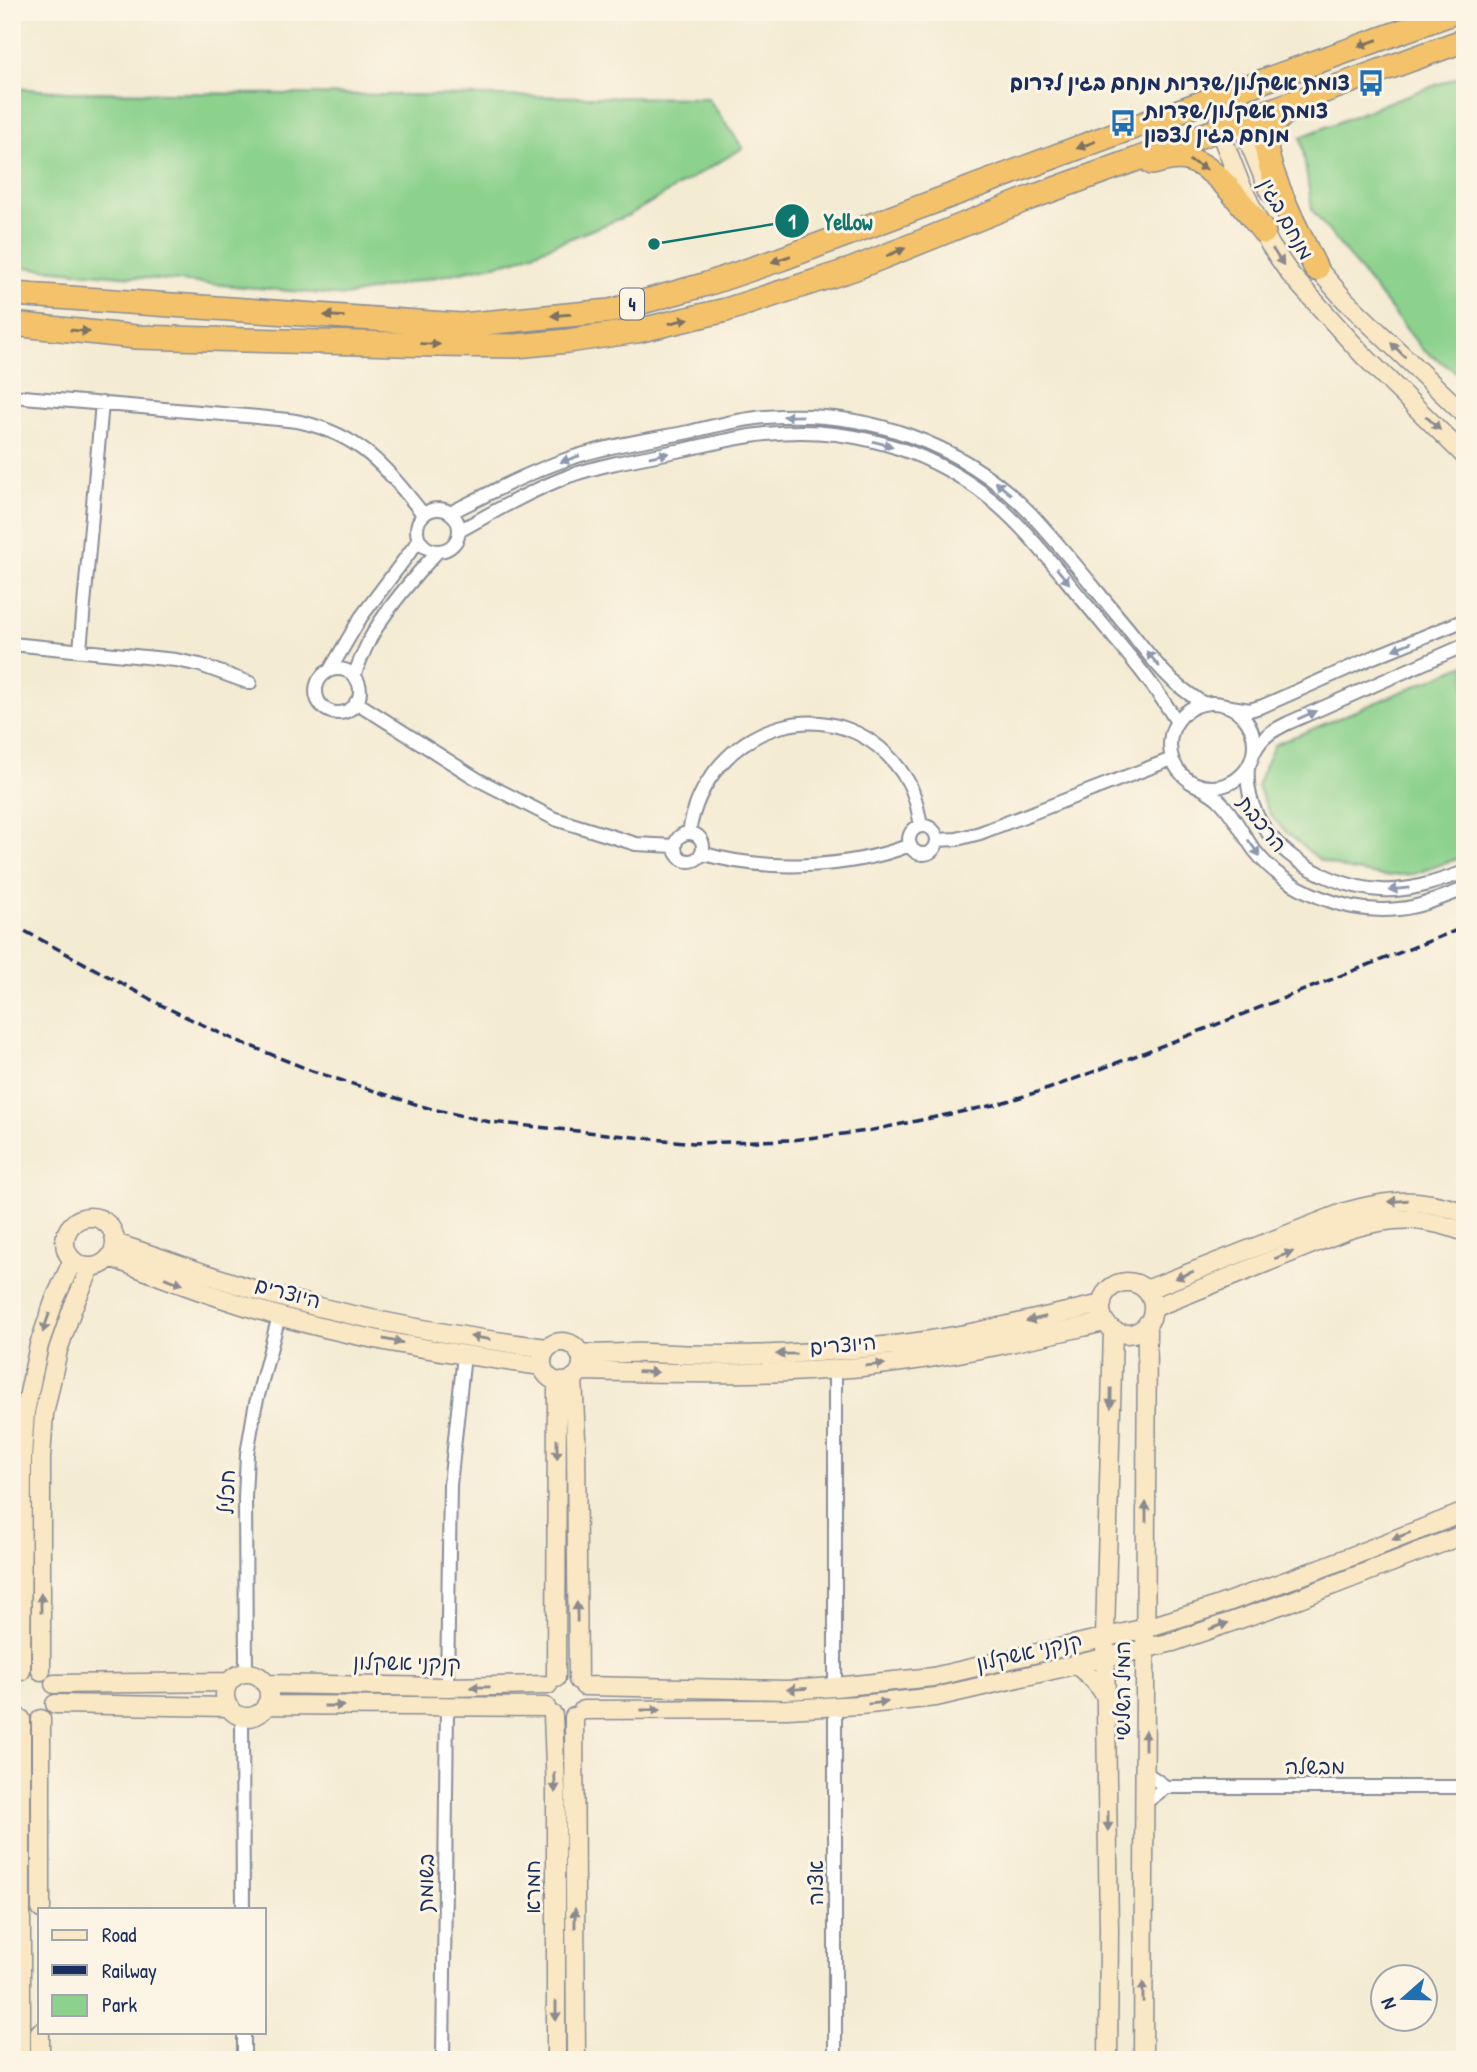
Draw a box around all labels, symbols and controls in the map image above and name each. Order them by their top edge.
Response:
one-way arrow [1358,38,1379,49]
place label: צומת אשקלון/שדרות מנחם בגין לדרום [1010,68,1350,97]
bus stop icon: צומת אשקלון/שדרות מנחם בגין לדרום [1356,68,1386,98]
place label: צומת אשקלון/שדרות מנחם בגין לצפון [1142,96,1328,149]
bus stop icon: צומת אשקלון/שדרות מנחם בגין לצפון [1108,108,1138,138]
one-way arrow [1075,140,1096,151]
one-way arrow [1188,160,1208,171]
street label: מנחם בגין [1252,173,1321,265]
callout: Yellow [775,199,887,243]
text: Yellow [823,206,873,237]
text: 1 [788,207,796,236]
one-way arrow [886,246,907,257]
one-way arrow [1271,248,1284,267]
one-way arrow [770,254,791,265]
road number: 4 [620,288,644,320]
one-way arrow [323,310,345,321]
one-way arrow [550,310,572,321]
one-way arrow [669,315,691,326]
one-way arrow [69,326,91,337]
one-way arrow [419,339,441,350]
one-way arrow [1390,343,1407,359]
one-way arrow [781,410,803,422]
one-way arrow [1424,415,1441,431]
one-way arrow [872,439,894,450]
one-way arrow [648,449,670,460]
one-way arrow [559,454,580,465]
one-way arrow [994,481,1012,496]
one-way arrow [1055,568,1070,585]
one-way arrow [1391,641,1412,652]
one-way arrow [1146,650,1161,667]
one-way arrow [1296,709,1317,720]
street label: הרכבת [1230,788,1294,858]
one-way arrow [1247,838,1261,857]
one-way arrow [1388,884,1410,895]
one-way arrow [1387,1196,1409,1207]
one-way arrow [1274,1249,1295,1260]
street label: היוצרים [252,1270,324,1315]
one-way arrow [1173,1270,1194,1281]
one-way arrow [164,1276,185,1287]
one-way arrow [40,1312,51,1333]
one-way arrow [1025,1314,1047,1325]
street label: היוצרים [808,1327,878,1362]
one-way arrow [469,1332,491,1343]
one-way arrow [382,1336,404,1347]
one-way arrow [775,1348,797,1359]
one-way arrow [864,1359,886,1370]
one-way arrow [637,1367,659,1378]
one-way arrow [1106,1387,1117,1409]
one-way arrow [551,1438,563,1460]
street label: חכליל [211,1469,242,1515]
one-way arrow [1140,1501,1152,1523]
one-way arrow [1390,1531,1411,1542]
one-way arrow [35,1592,47,1614]
one-way arrow [571,1601,583,1623]
one-way arrow [1209,1620,1230,1631]
street label: קנקני אשקלון [973,1625,1085,1678]
street label: המיל השלישי [1108,1641,1137,1741]
street label: קנקני אשקלון [353,1647,461,1678]
one-way arrow [468,1681,490,1692]
one-way arrow [786,1684,808,1695]
one-way arrow [867,1697,889,1708]
one-way arrow [324,1700,346,1712]
one-way arrow [640,1704,662,1716]
one-way arrow [1139,1728,1151,1750]
street label: מבשלה [1285,1752,1345,1781]
one-way arrow [550,1772,561,1794]
one-way arrow [1102,1810,1114,1832]
street label: בשומת [410,1853,441,1913]
street label: חמרא [518,1860,547,1914]
street label: אצוה [801,1860,830,1906]
one-way arrow [569,1907,581,1929]
legend [38,1908,266,2034]
text: Road [102,1920,136,1949]
text: Railway [102,1956,157,1985]
north arrow [1368,1964,1438,2034]
one-way arrow [1137,1980,1149,2002]
text: Park [102,1990,137,2019]
text: N [1374,1995,1402,2013]
one-way arrow [550,2000,562,2022]

